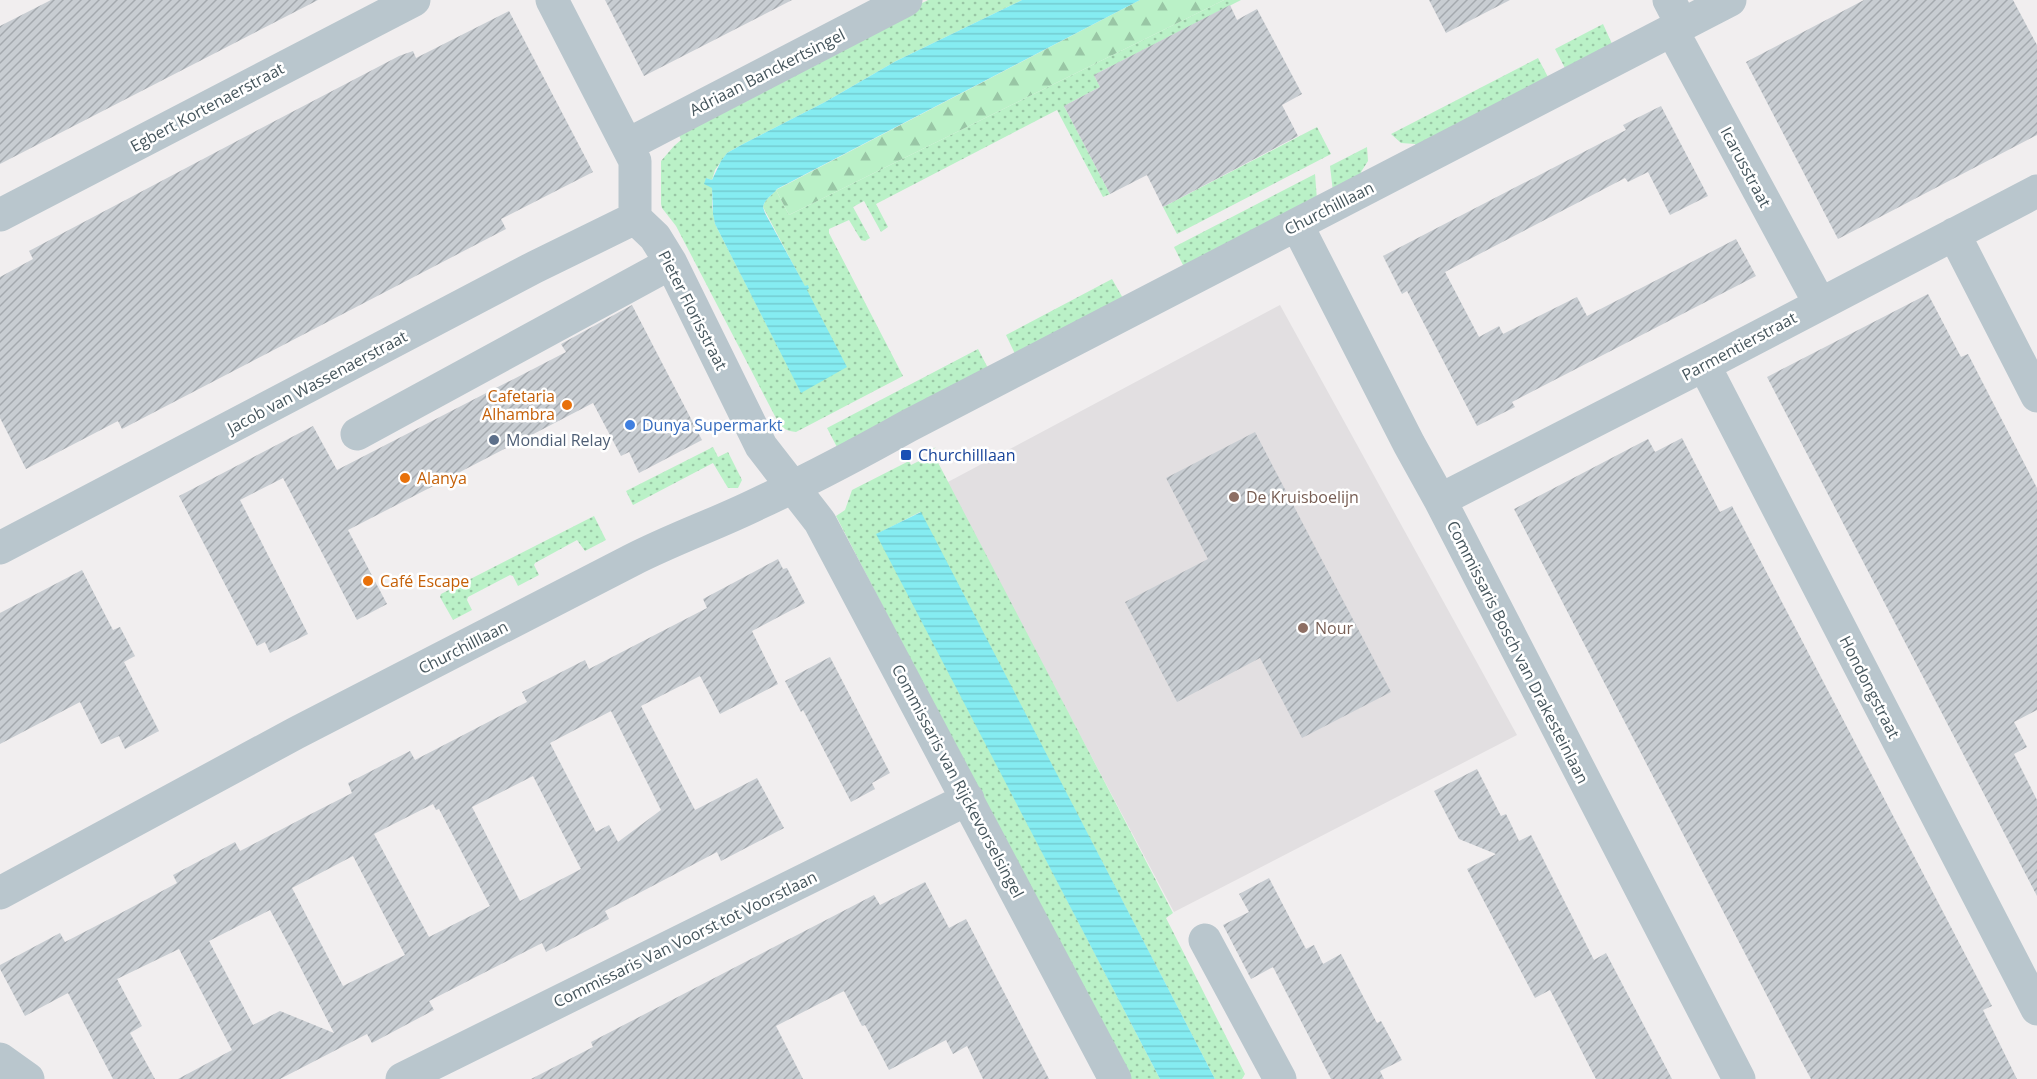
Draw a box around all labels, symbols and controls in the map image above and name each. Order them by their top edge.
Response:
street label: Adriaan Banckertsingel [685,23,849,121]
street label: Egbert Kortenaerstraat [126,57,288,157]
street label: Icarusstraat [1716,123,1777,211]
street label: Churchilllaan [1281,176,1377,240]
street label: Pieter Florisstraat [653,246,733,374]
street label: Parmentierstraat [1678,306,1801,386]
street label: Jacob van Wassenaerstraat [221,325,411,440]
place label: Cafetaria Alhambra [482,385,555,425]
marker: Cafetaria Alhambra [560,398,574,412]
place label: Dunya Supermarkt [642,414,783,436]
marker: Dunya Supermarkt [623,418,637,432]
place label: Mondial Relay [506,429,612,451]
marker: Mondial Relay [487,433,501,447]
place label: Churchilllaan [918,444,1015,466]
marker: Churchilllaan [899,448,913,462]
place label: Alanya [417,467,467,489]
marker: Alanya [398,471,412,485]
place label: De Kruisboelijn [1246,486,1359,508]
marker: De Kruisboelijn [1227,490,1241,504]
street label: Commissaris Bosch van Drakesteinlaan [1442,517,1594,787]
place label: Café Escape [380,570,469,592]
marker: Café Escape [361,574,375,588]
street label: Churchilllaan [415,615,511,679]
place label: Nour [1315,617,1353,639]
marker: Nour [1296,621,1310,635]
street label: Hondongstraat [1835,632,1905,742]
street label: Commissaris van Rijckevorselsingel [887,660,1029,902]
street label: Commissaris Van Voorst tot Voorstlaan [550,865,820,1013]

